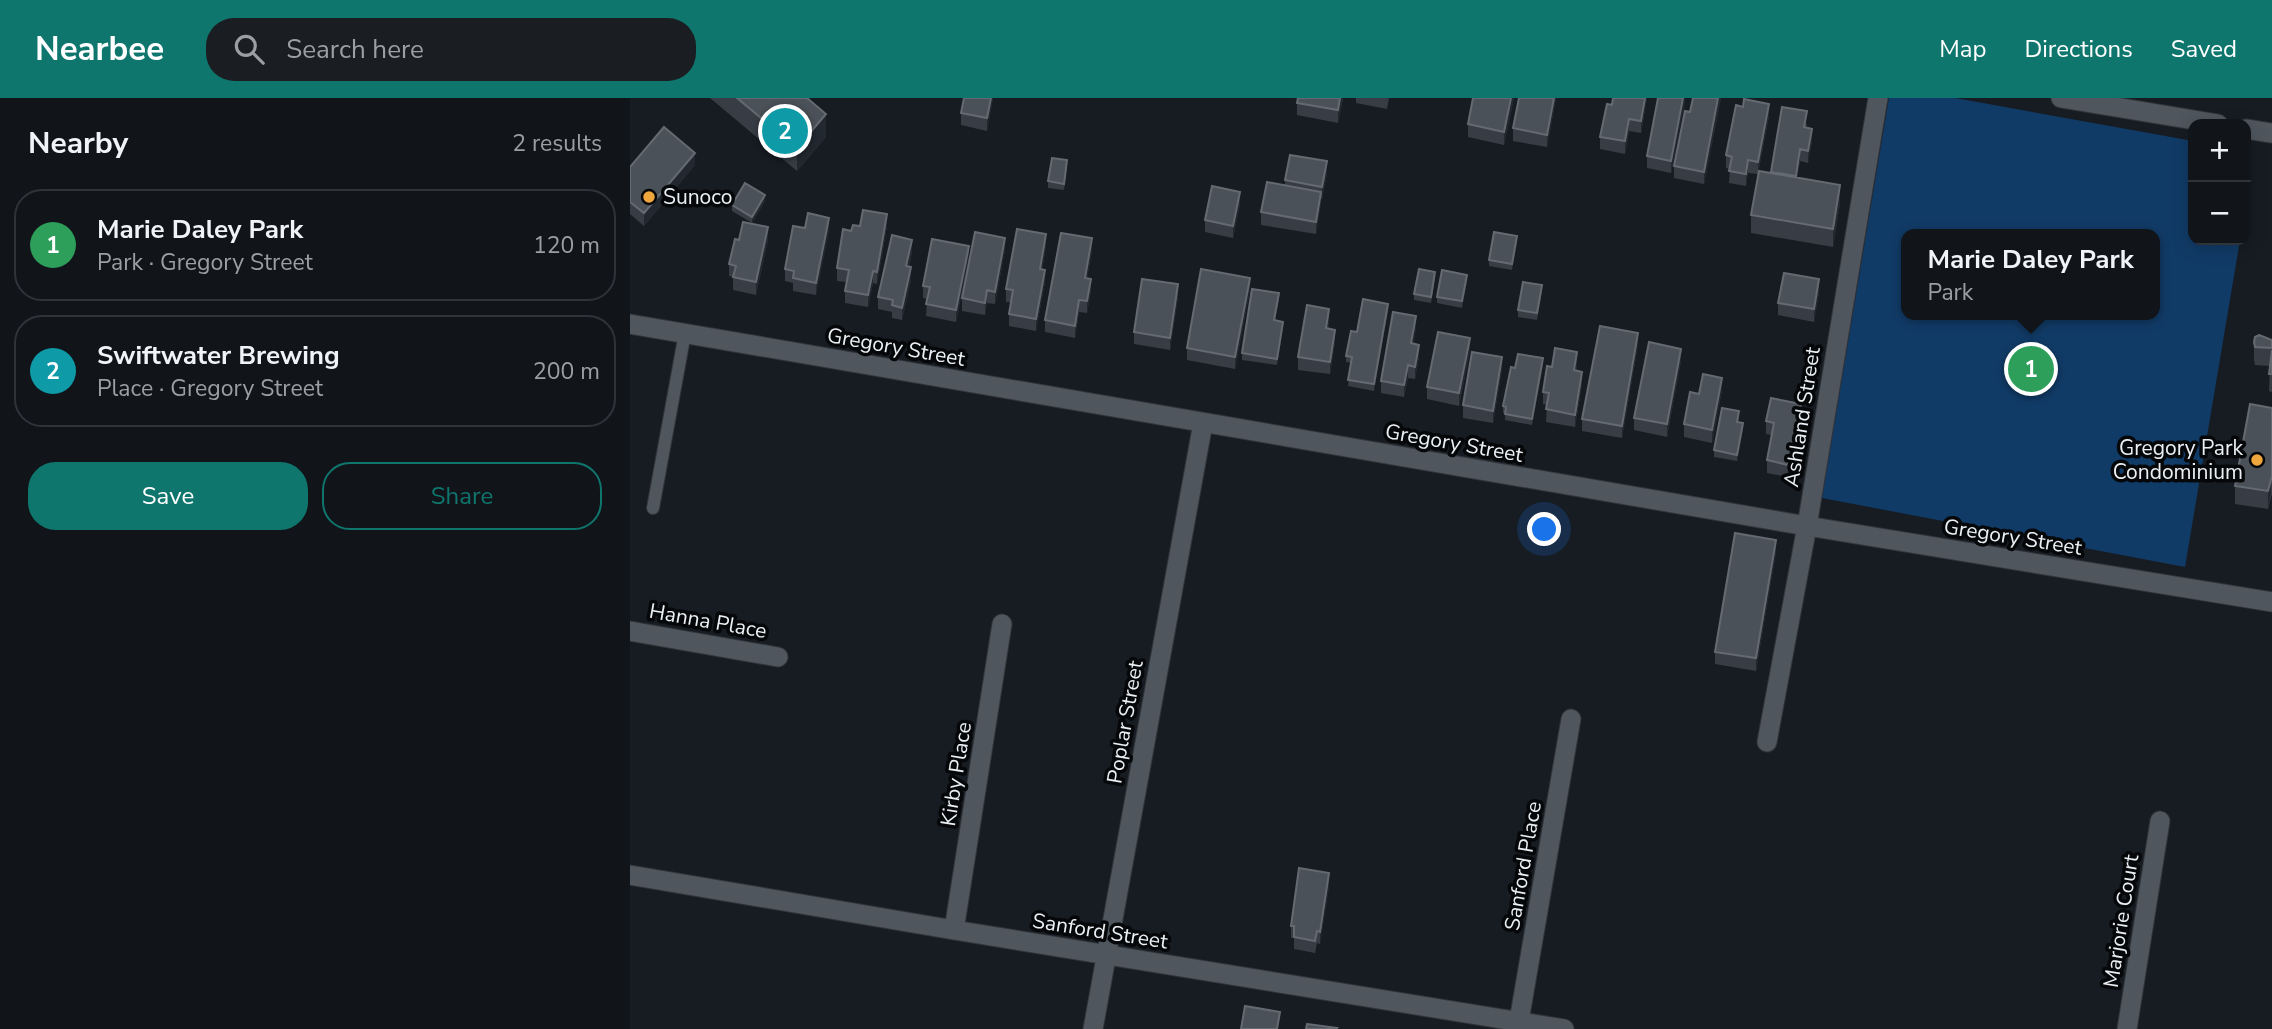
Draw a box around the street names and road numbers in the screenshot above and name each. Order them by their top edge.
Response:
street label: Gregory Street [825,321,968,373]
street label: Ashland Street [1777,344,1827,489]
street label: Gregory Street [1383,417,1526,469]
street label: Gregory Street [1942,512,2085,562]
street label: Hanna Place [647,597,769,645]
street label: Poplar Street [1100,658,1150,786]
street label: Kirby Place [934,720,978,828]
street label: Sanford Place [1498,799,1548,933]
street label: Marjorie Court [2097,852,2145,990]
street label: Sanford Street [1030,906,1170,956]

